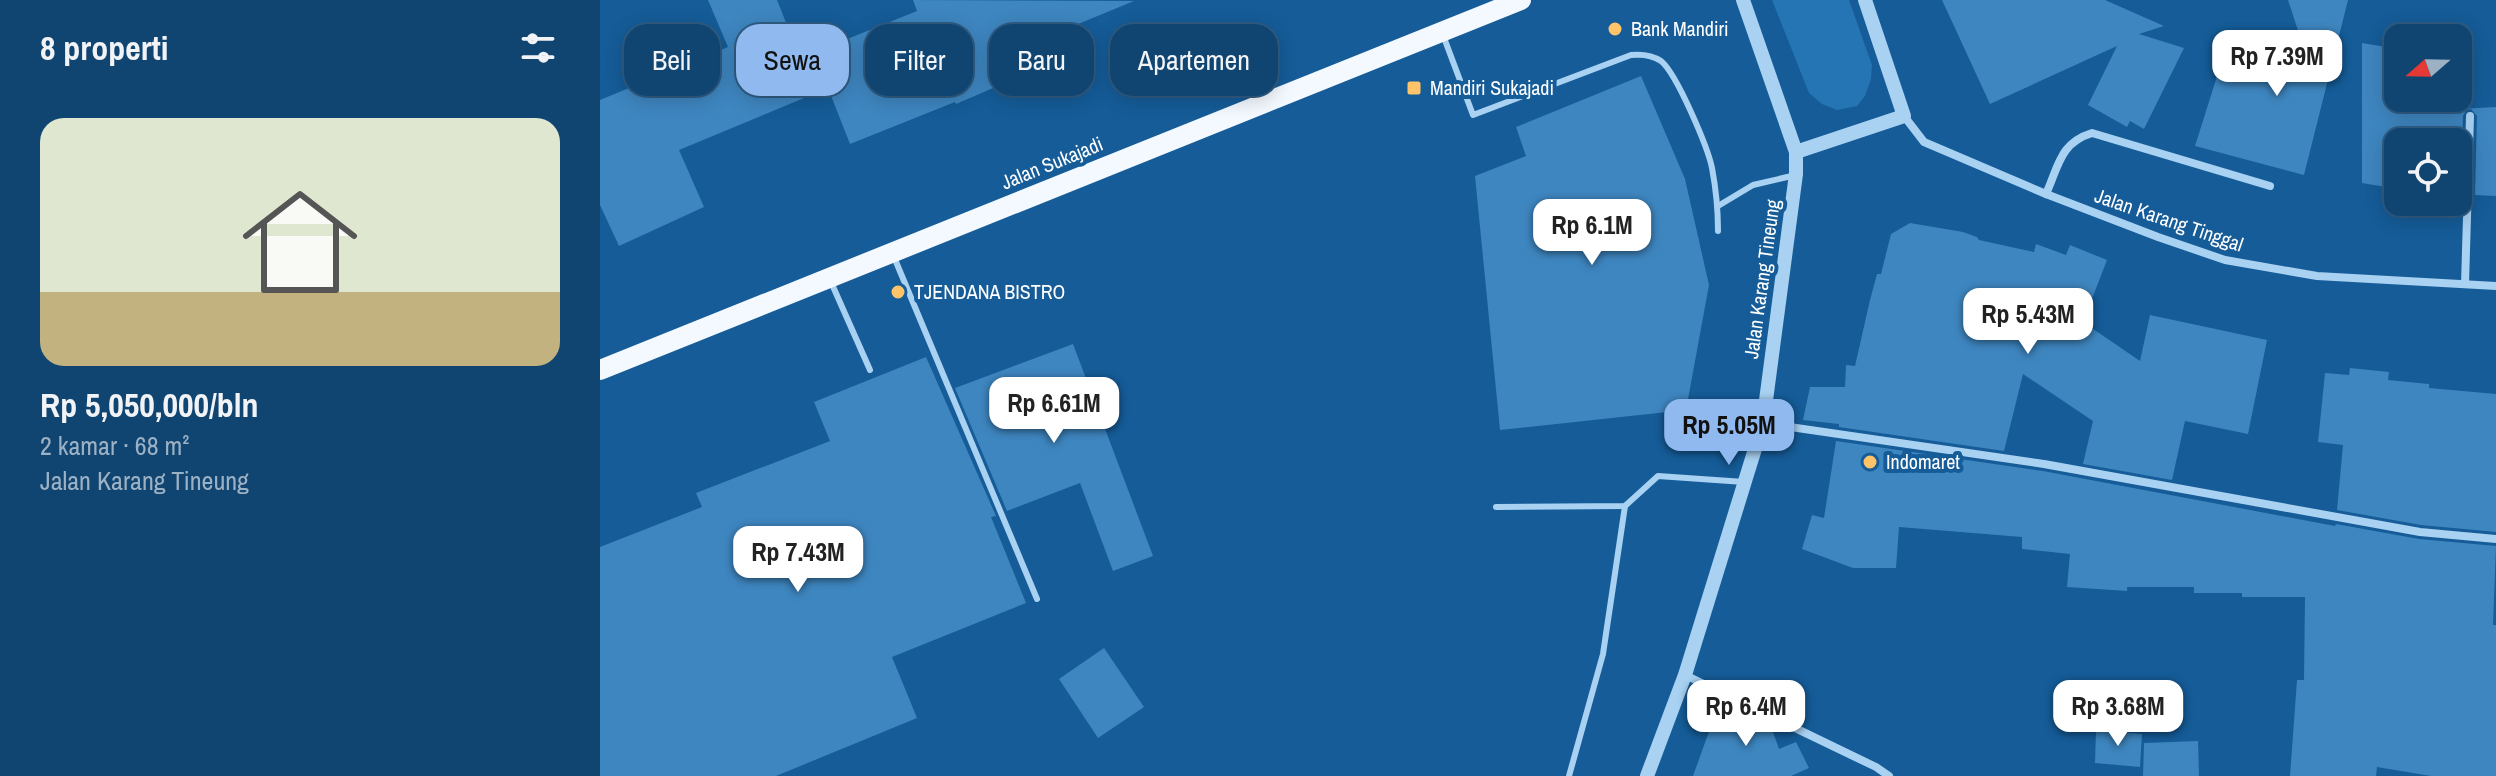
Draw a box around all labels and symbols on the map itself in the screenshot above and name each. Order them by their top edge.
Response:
place label: Bank Mandiri [1631,15,1729,42]
marker: Bank Mandiri [1606,20,1624,38]
north arrow [2384,24,2472,112]
pin: Rp 7.39M [2194,30,2360,98]
place label: Mandiri Sukajadi [1430,74,1554,101]
marker: Mandiri Sukajadi [1405,79,1423,97]
street label: Jalan Sukajadi [997,130,1107,195]
street label: Jalan Karang Tinggal [2091,181,2247,258]
street label: Jalan Karang Tineung [1737,197,1786,360]
pin: Rp 6.1M [1518,199,1666,267]
place label: TJENDANA BISTRO [914,278,1065,305]
marker: TJENDANA BISTRO [889,283,907,301]
pin: Rp 5.43M [1945,288,2111,356]
pin: Rp 6.61M [971,377,1137,445]
pin: Rp 5.05M [1646,399,1812,467]
place label: Indomaret [1886,448,1960,475]
marker: Indomaret [1861,453,1879,471]
pin: Rp 7.43M [715,526,881,594]
pin: Rp 6.4M [1672,680,1820,748]
pin: Rp 3.68M [2035,680,2201,748]

